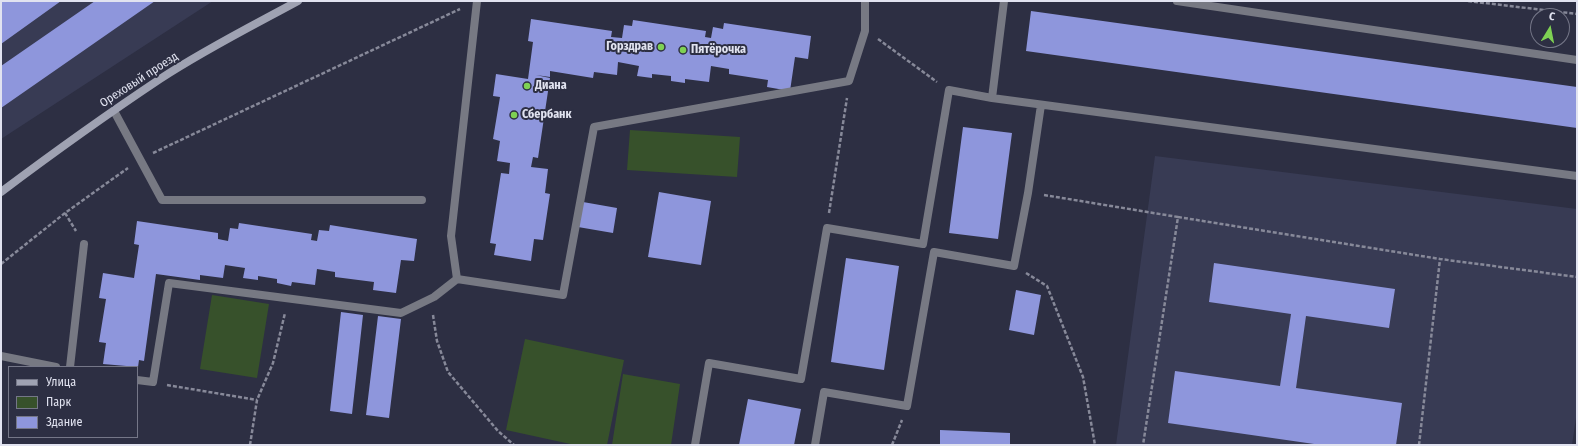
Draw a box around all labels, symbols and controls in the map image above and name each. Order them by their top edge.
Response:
north arrow [1530,8,1570,48]
text: С [1548,10,1556,24]
place label: Горздрав [606,40,653,54]
marker: Горздрав [656,42,666,52]
place label: Пятёрочка [691,43,746,57]
marker: Пятёрочка [678,45,688,55]
street label: Ореховый проезд [97,49,181,111]
place label: Диана [535,79,567,93]
marker: Диана [522,81,532,91]
place label: Сбербанк [522,108,571,122]
marker: Сбербанк [509,110,519,120]
legend [8,366,138,438]
text: Улица [46,375,76,389]
text: Парк [46,395,71,409]
text: Здание [46,415,82,429]

